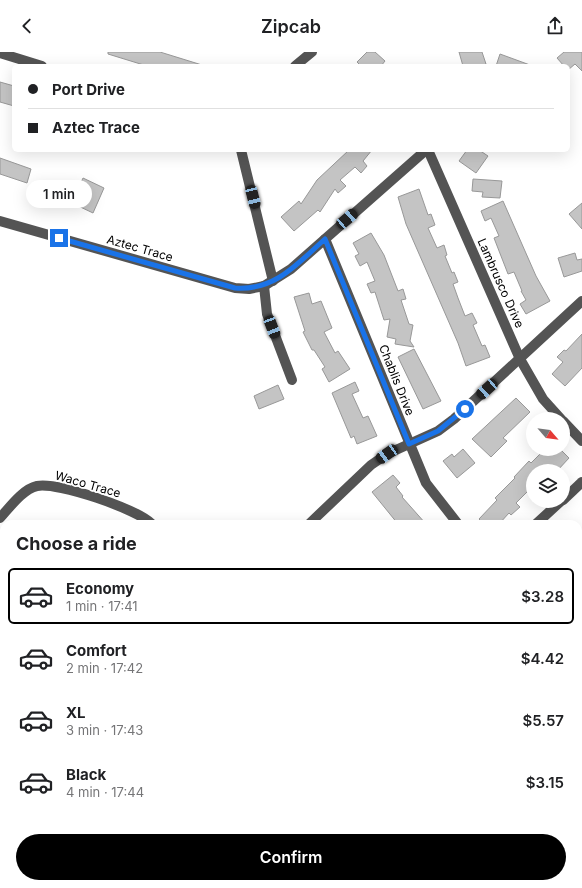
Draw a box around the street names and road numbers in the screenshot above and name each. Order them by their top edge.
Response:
street label: Aztec Trace [105,231,175,265]
street label: Lambrusco Drive [475,236,527,330]
street label: Chablis Drive [376,342,418,418]
street label: Waco Trace [53,467,123,501]

